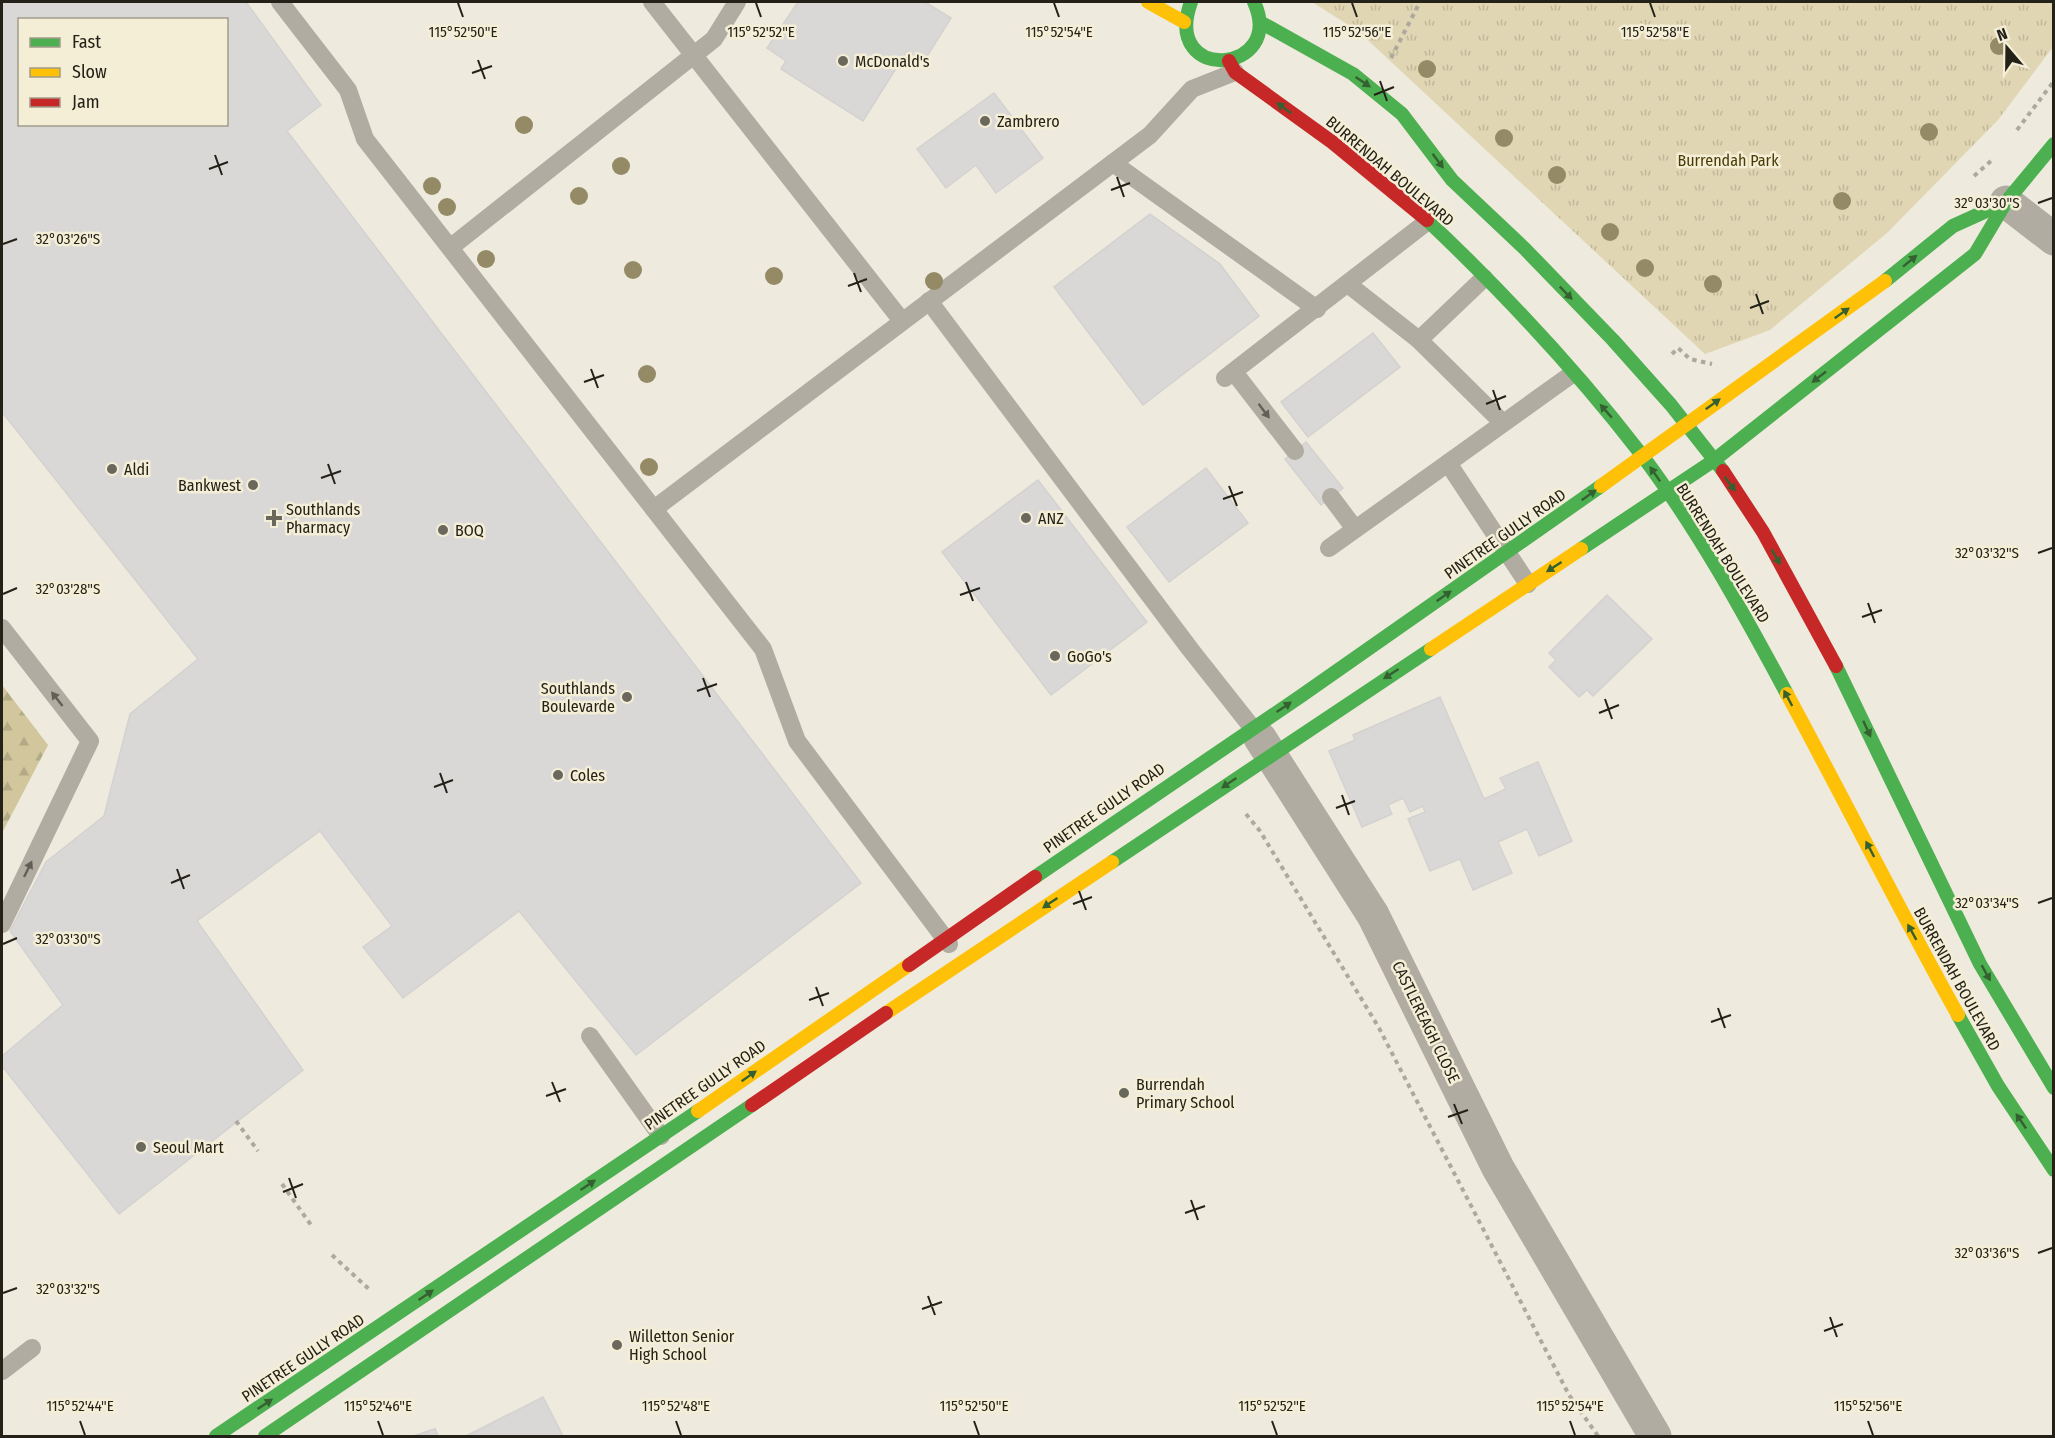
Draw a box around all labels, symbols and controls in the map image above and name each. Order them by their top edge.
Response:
legend [18,18,228,126]
north arrow [1977,18,2037,78]
text: 115°52'50"E [429,23,497,41]
text: 115°52'52"E [727,23,795,41]
text: 115°52'54"E [1025,23,1093,41]
text: 115°52'56"E [1323,23,1391,41]
text: 115°52'58"E [1621,23,1689,41]
text: N [1994,24,2010,45]
text: Fast [72,31,101,53]
place label: McDonald's [855,52,930,71]
marker: McDonald's [836,54,850,68]
text: Slow [72,61,107,83]
one-way arrow [1355,76,1371,87]
text: Jam [72,91,100,113]
one-way arrow [1277,102,1293,114]
place label: Zambrero [997,112,1060,131]
street label: BURRENDAH BOULEVARD [1322,112,1458,230]
marker: Zambrero [978,114,992,128]
park label: Burrendah Park [1677,151,1779,170]
one-way arrow [1431,154,1443,169]
text: 32°03'30"S [1954,194,2020,212]
text: 32°03'26"S [36,230,100,248]
one-way arrow [1902,255,1918,268]
one-way arrow [1559,285,1573,299]
one-way arrow [1834,307,1850,319]
one-way arrow [1811,371,1827,384]
one-way arrow [1705,398,1721,410]
one-way arrow [1599,403,1612,419]
one-way arrow [1258,404,1270,419]
place label: Aldi [124,460,149,479]
marker: Aldi [105,462,119,476]
one-way arrow [1649,467,1661,483]
one-way arrow [1724,475,1736,491]
place label: Bankwest [178,476,242,495]
marker: Bankwest [246,478,260,492]
street label: BURRENDAH BOULEVARD [1672,480,1774,626]
street label: PINETREE GULLY ROAD [1441,485,1569,583]
one-way arrow [1581,489,1597,501]
place label: Southlands Pharmacy [286,500,360,537]
place label: ANZ [1038,509,1064,528]
marker: Southlands Pharmacy [267,511,281,525]
marker: ANZ [1019,511,1033,525]
place label: BOQ [455,521,484,540]
marker: BOQ [436,523,450,537]
text: 32°03'32"S [1955,544,2019,562]
one-way arrow [1771,549,1782,565]
one-way arrow [1546,561,1562,572]
text: 32°03'28"S [36,580,100,598]
one-way arrow [1436,590,1452,602]
place label: GoGo's [1067,647,1112,666]
marker: GoGo's [1048,649,1062,663]
one-way arrow [1383,669,1400,680]
place label: Southlands Boulevarde [541,679,615,716]
one-way arrow [1783,689,1793,706]
marker: Southlands Boulevarde [620,690,634,704]
one-way arrow [51,691,64,707]
one-way arrow [1276,702,1292,713]
one-way arrow [1863,721,1872,738]
street label: PINETREE GULLY ROAD [1040,759,1168,857]
place label: Coles [570,766,605,785]
marker: Coles [551,768,565,782]
one-way arrow [1221,777,1237,788]
one-way arrow [1865,840,1875,857]
one-way arrow [23,860,32,877]
text: 32°03'34"S [1955,894,2019,912]
one-way arrow [1042,897,1058,908]
street label: BURRENDAH BOULEVARD [1910,904,2004,1054]
one-way arrow [1908,924,1918,941]
text: 32°03'30"S [35,930,101,948]
street label: CASTLEREAGH CLOSE [1388,958,1464,1086]
one-way arrow [1981,964,1991,981]
street label: PINETREE GULLY ROAD [641,1036,769,1134]
one-way arrow [741,1070,757,1082]
place label: Burrendah Primary School [1136,1075,1235,1112]
marker: Burrendah Primary School [1117,1086,1131,1100]
one-way arrow [2016,1113,2027,1129]
place label: Seoul Mart [153,1138,224,1157]
marker: Seoul Mart [134,1140,148,1154]
one-way arrow [580,1180,596,1191]
text: 32°03'36"S [1955,1244,2019,1262]
text: 32°03'32"S [36,1280,100,1298]
one-way arrow [418,1289,435,1300]
street label: PINETREE GULLY ROAD [238,1310,368,1406]
place label: Willetton Senior High School [629,1327,735,1364]
marker: Willetton Senior High School [610,1338,624,1352]
text: 115°52'44"E [46,1397,114,1415]
text: 115°52'46"E [344,1397,412,1415]
text: 115°52'48"E [642,1397,710,1415]
text: 115°52'50"E [940,1397,1008,1415]
text: 115°52'52"E [1238,1397,1306,1415]
text: 115°52'54"E [1536,1397,1604,1415]
text: 115°52'56"E [1834,1397,1902,1415]
one-way arrow [256,1398,272,1410]

